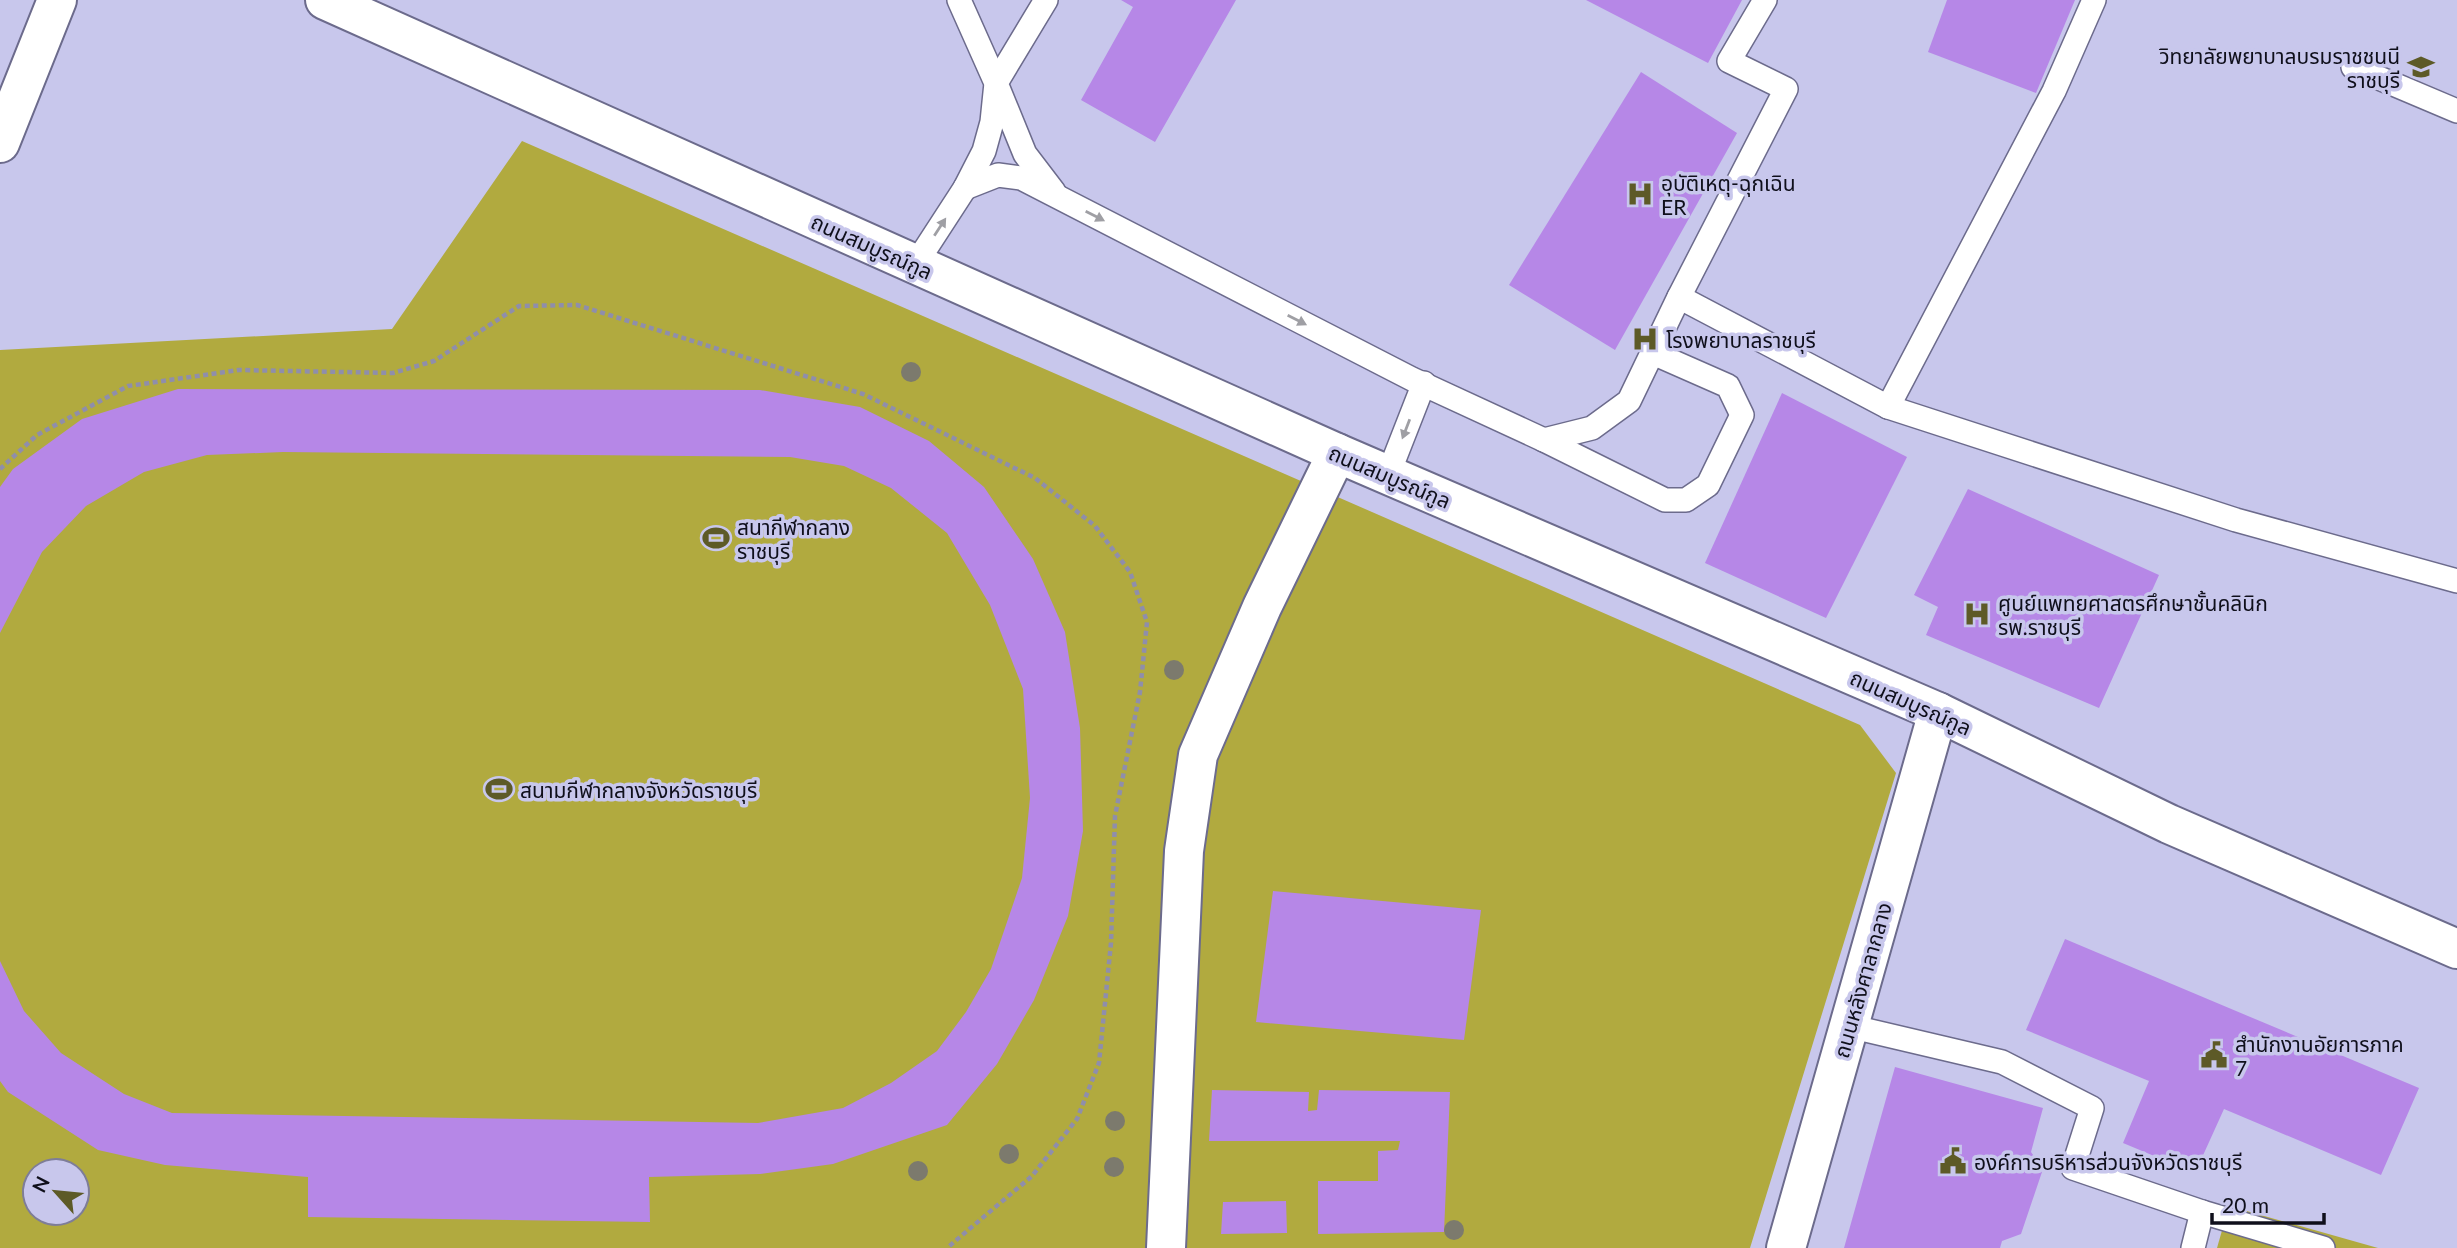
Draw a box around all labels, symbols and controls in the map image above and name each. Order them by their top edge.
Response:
place label: วิทยาลัยพยาบาลบรมราชชนนี ราชบุรี [2159,43,2400,94]
school or university icon: วิทยาลัยพยาบาลบรมราชชนนี ราชบุรี [2406,52,2436,82]
place label: อุบัติเหตุ-ฉุกเฉิน ER [1661,170,1796,219]
hospital icon: อุบัติเหตุ-ฉุกเฉิน ER [1625,179,1655,209]
street label: ถนนสมบูรณ์กูล [807,208,936,286]
one-way arrow [1085,210,1105,222]
one-way arrow [933,217,946,236]
one-way arrow [1287,315,1307,326]
hospital icon: โรงพยาบาลราชบุรี [1630,324,1660,354]
place label: โรงพยาบาลราชบุรี [1666,327,1816,354]
one-way arrow [1400,419,1411,440]
street label: ถนนสมบูรณ์กูล [1325,439,1455,515]
place label: สนากีฬากลาง ราชบุรี [737,514,850,565]
sports icon: สนากีฬากลาง ราชบุรี [701,523,731,553]
place label: ศูนย์แพทยศาสตรศึกษาชั้นคลินิก รพ.ราชบุรี [1998,590,2268,641]
hospital icon: ศูนย์แพทยศาสตรศึกษาชั้นคลินิก รพ.ราชบุรี [1962,599,1992,629]
street label: ถนนสมบูรณ์กูล [1846,664,1975,742]
sports icon: สนามกีฬากลางจังหวัดราชบุรี [484,774,514,804]
place label: สนามกีฬากลางจังหวัดราชบุรี [520,777,757,804]
street label: ถนนหลังศาลากลาง [1828,899,1896,1061]
place label: สำนักงานอัยการภาค 7 [2235,1031,2404,1080]
public building icon: สำนักงานอัยการภาค 7 [2199,1040,2229,1070]
public building icon: องค์การบริหารส่วนจังหวัดราชบุรี [1938,1146,1968,1176]
place label: องค์การบริหารส่วนจังหวัดราชบุรี [1974,1149,2242,1176]
north arrow [21,1157,91,1227]
text: N [27,1172,54,1196]
scale bar [2212,1182,2324,1226]
text: 20 m [2222,1192,2269,1217]

